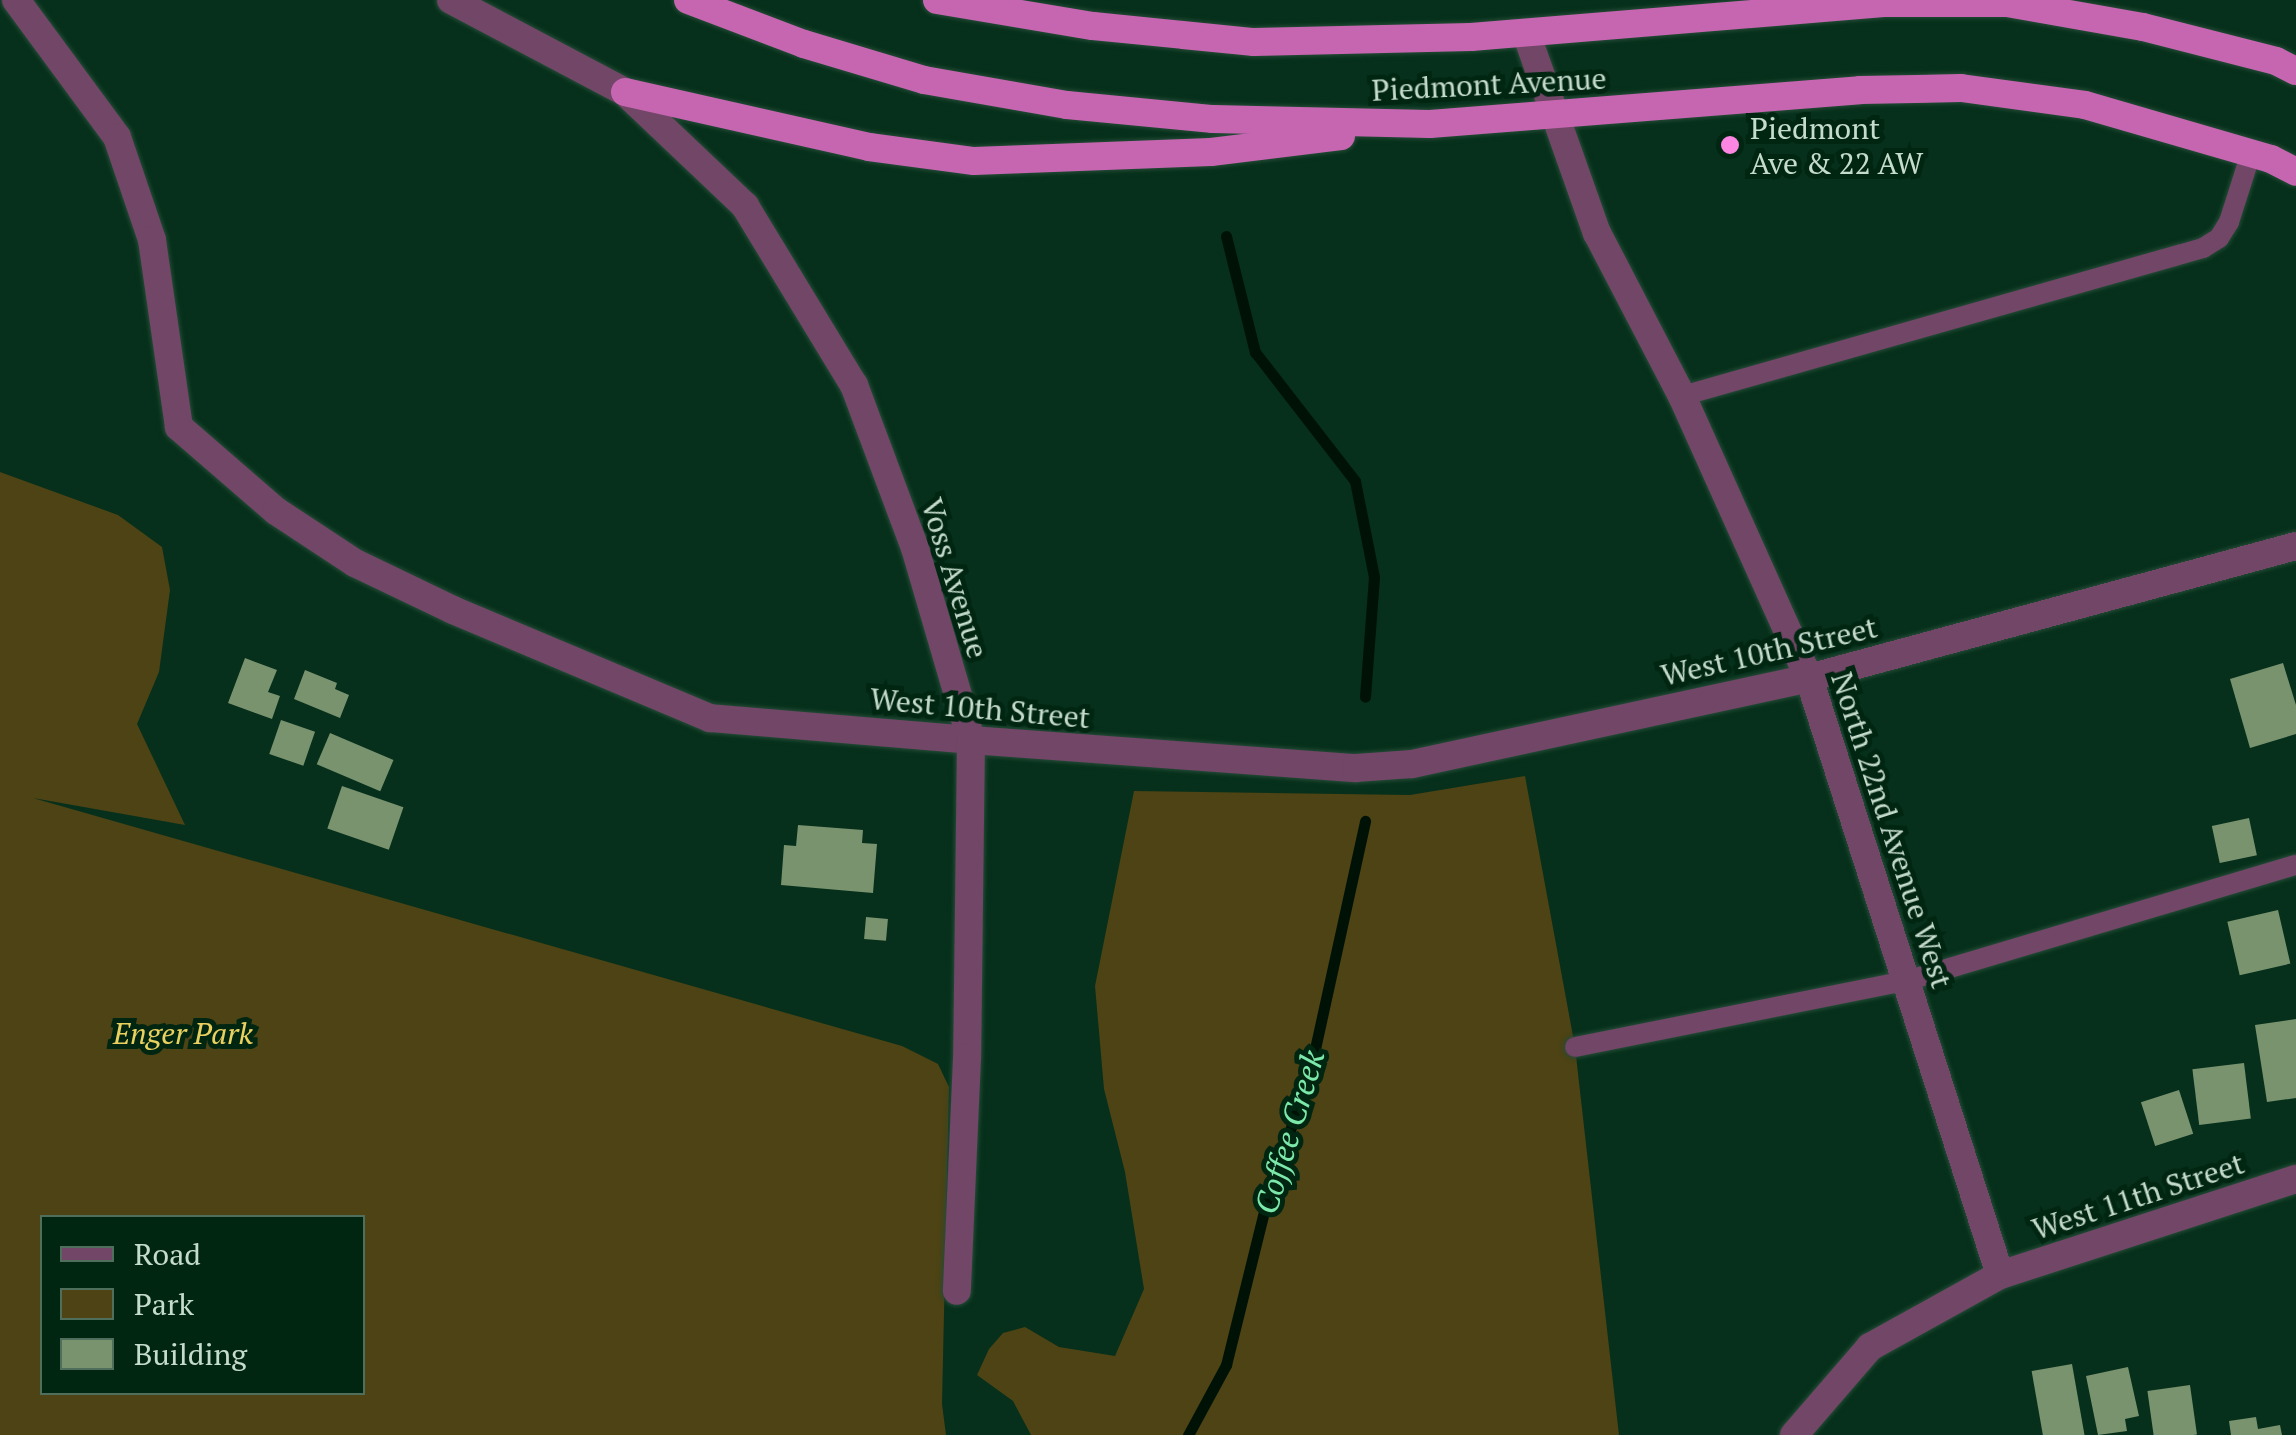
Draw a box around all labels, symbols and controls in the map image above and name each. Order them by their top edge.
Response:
street label: Piedmont Avenue [1370,60,1608,108]
place label: Piedmont Ave & 22 AW [1750,110,1924,180]
marker: Piedmont Ave & 22 AW [1719,134,1741,156]
street label: Voss Avenue [914,493,996,663]
street label: West 10th Street [1657,609,1881,693]
street label: North 22nd Avenue West [1824,667,1960,993]
street label: West 10th Street [869,680,1091,736]
park label: Enger Park [113,1015,253,1051]
water label: Coffee Creek [1246,1046,1332,1218]
street label: West 11th Street [2028,1145,2248,1247]
legend [40,1215,365,1395]
text: Road [134,1234,201,1274]
text: Park [134,1284,194,1324]
text: Building [134,1334,247,1374]

